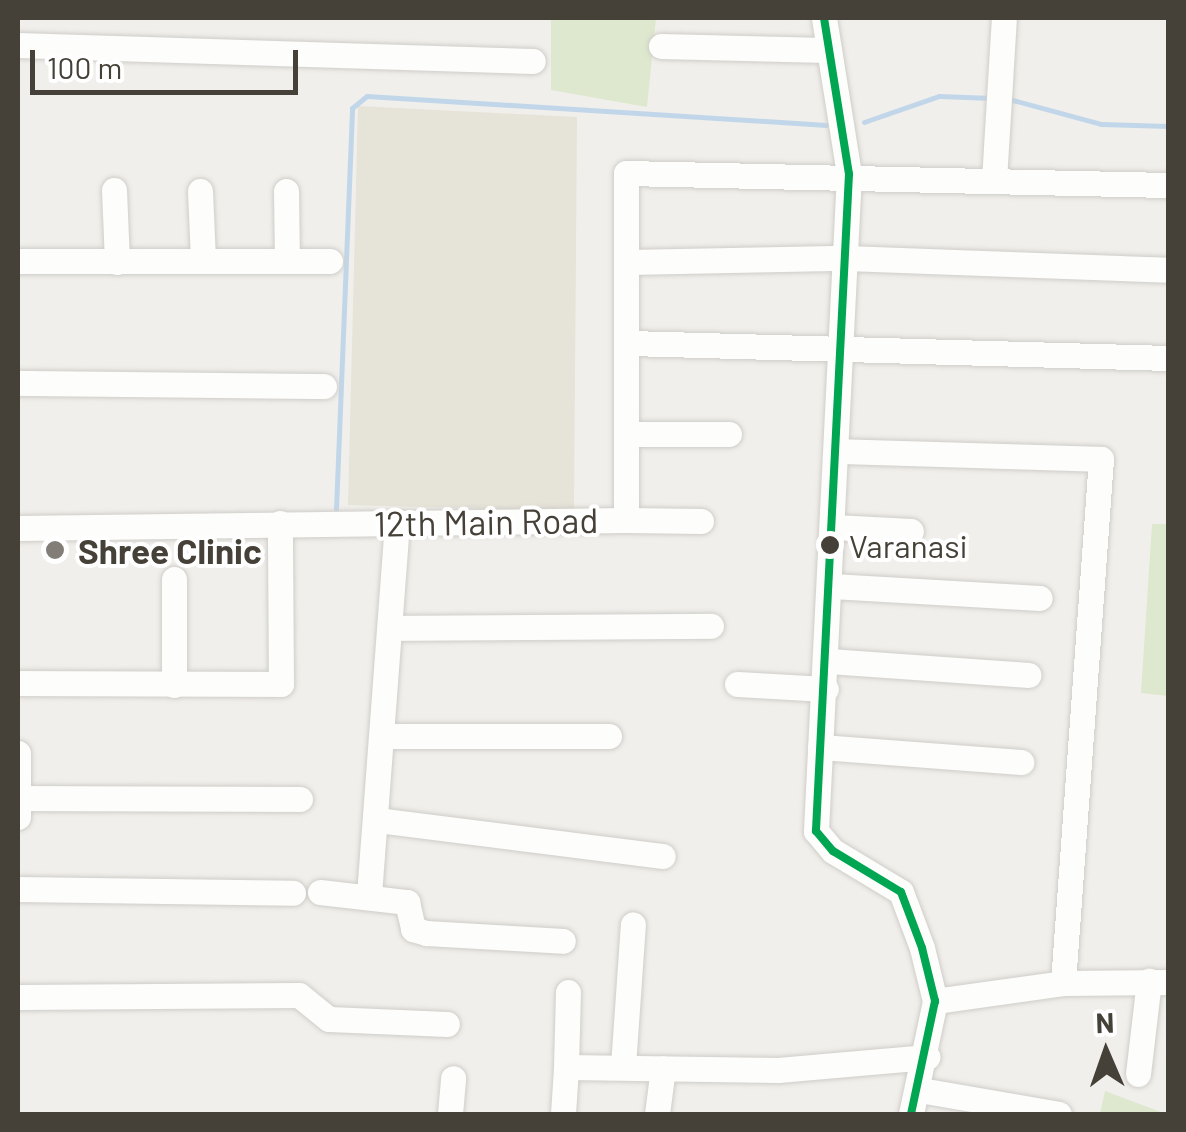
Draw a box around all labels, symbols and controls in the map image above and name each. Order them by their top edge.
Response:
scale bar [35,30,302,92]
text: 100 m [47,49,122,85]
street label: 12th Main Road [373,498,599,544]
place label: Varanasi [849,526,968,564]
place label: Shree Clinic [78,529,262,571]
marker: Varanasi [820,535,840,555]
marker: Shree Clinic [42,537,68,563]
north arrow [1056,1002,1156,1102]
text: N [1095,1005,1115,1039]

